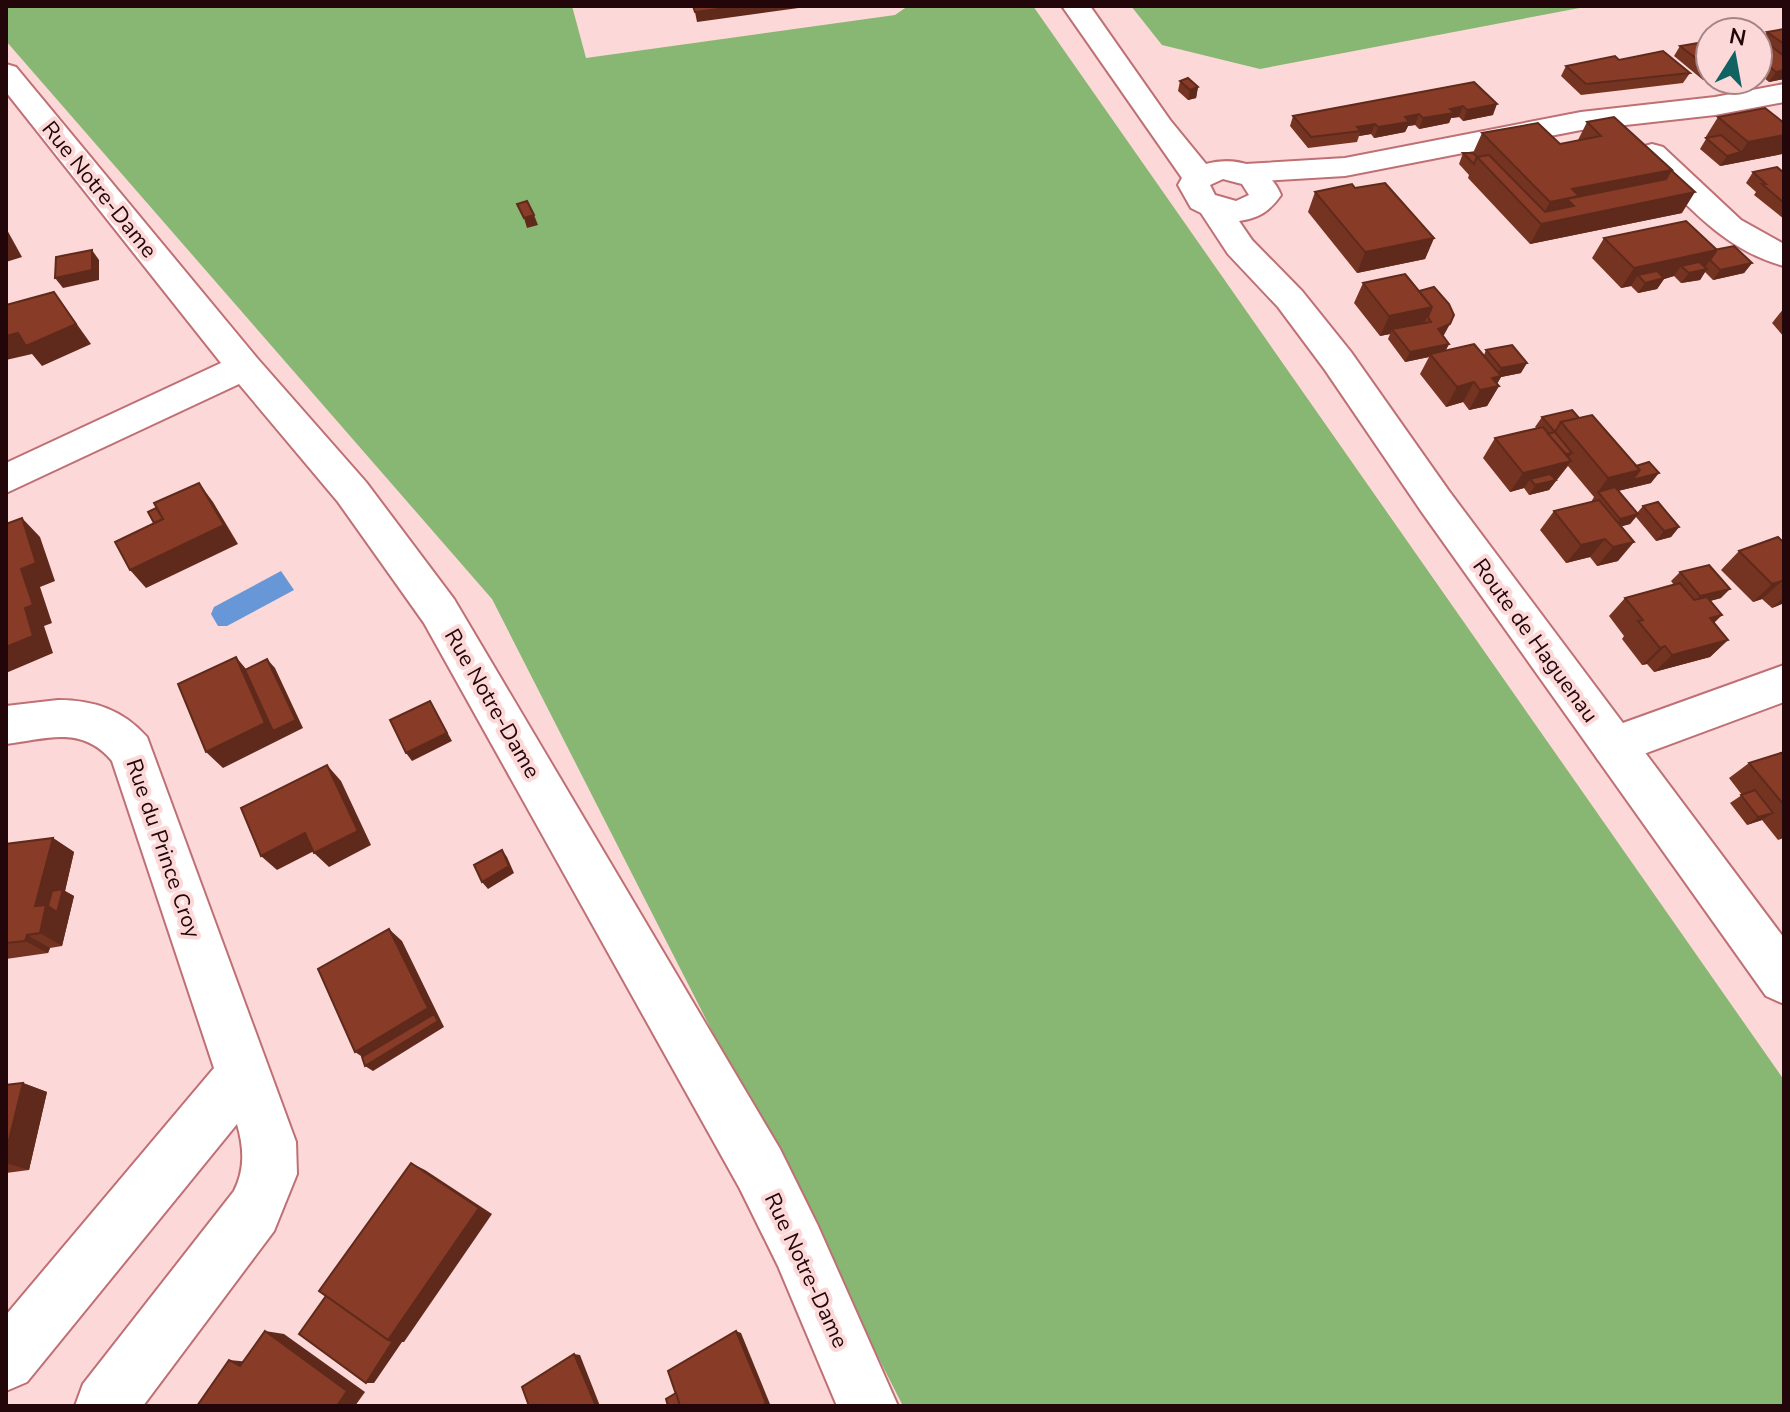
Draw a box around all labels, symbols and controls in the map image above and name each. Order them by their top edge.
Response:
north arrow [1694,16,1774,96]
text: N [1727,21,1749,54]
street label: Rue Notre-Dame [35,115,164,264]
street label: Route de Haguenau [1465,552,1605,729]
street label: Rue Notre-Dame [437,623,547,784]
street label: Rue du Prince Croy [118,755,208,943]
street label: Rue Notre-Dame [757,1188,855,1353]

